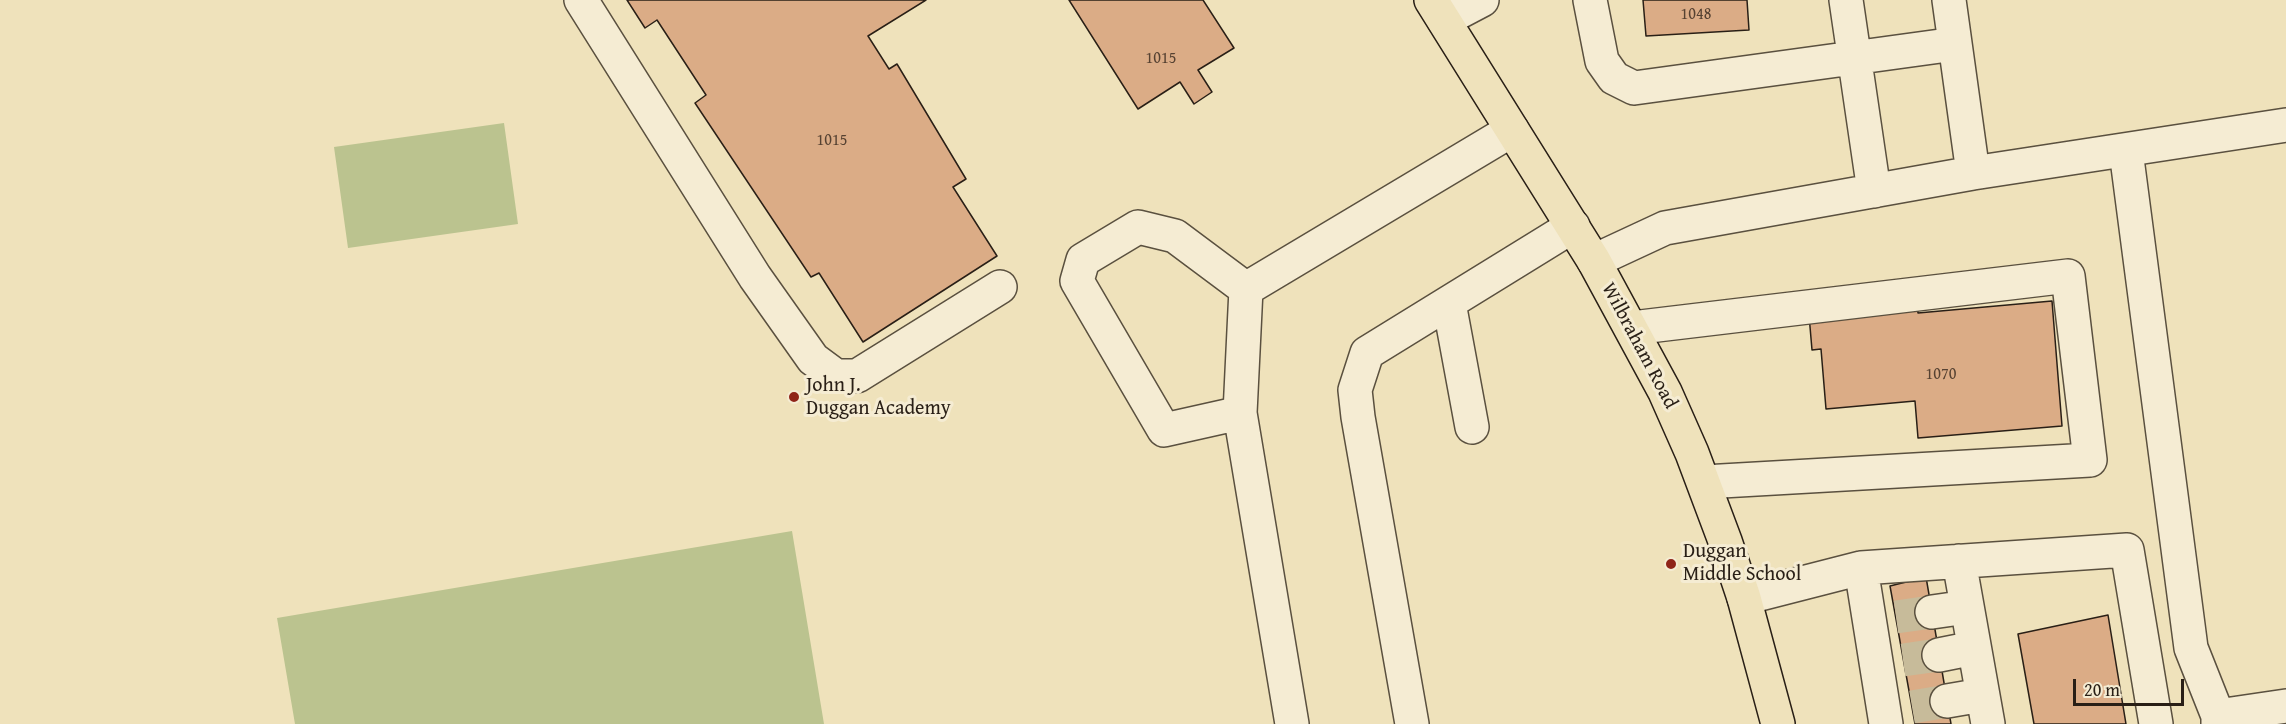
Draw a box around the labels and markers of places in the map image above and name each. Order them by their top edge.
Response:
place label: John J. Duggan Academy [806,374,951,421]
marker: John J. Duggan Academy [787,390,801,404]
place label: Duggan Middle School [1683,540,1801,587]
marker: Duggan Middle School [1664,557,1678,571]

